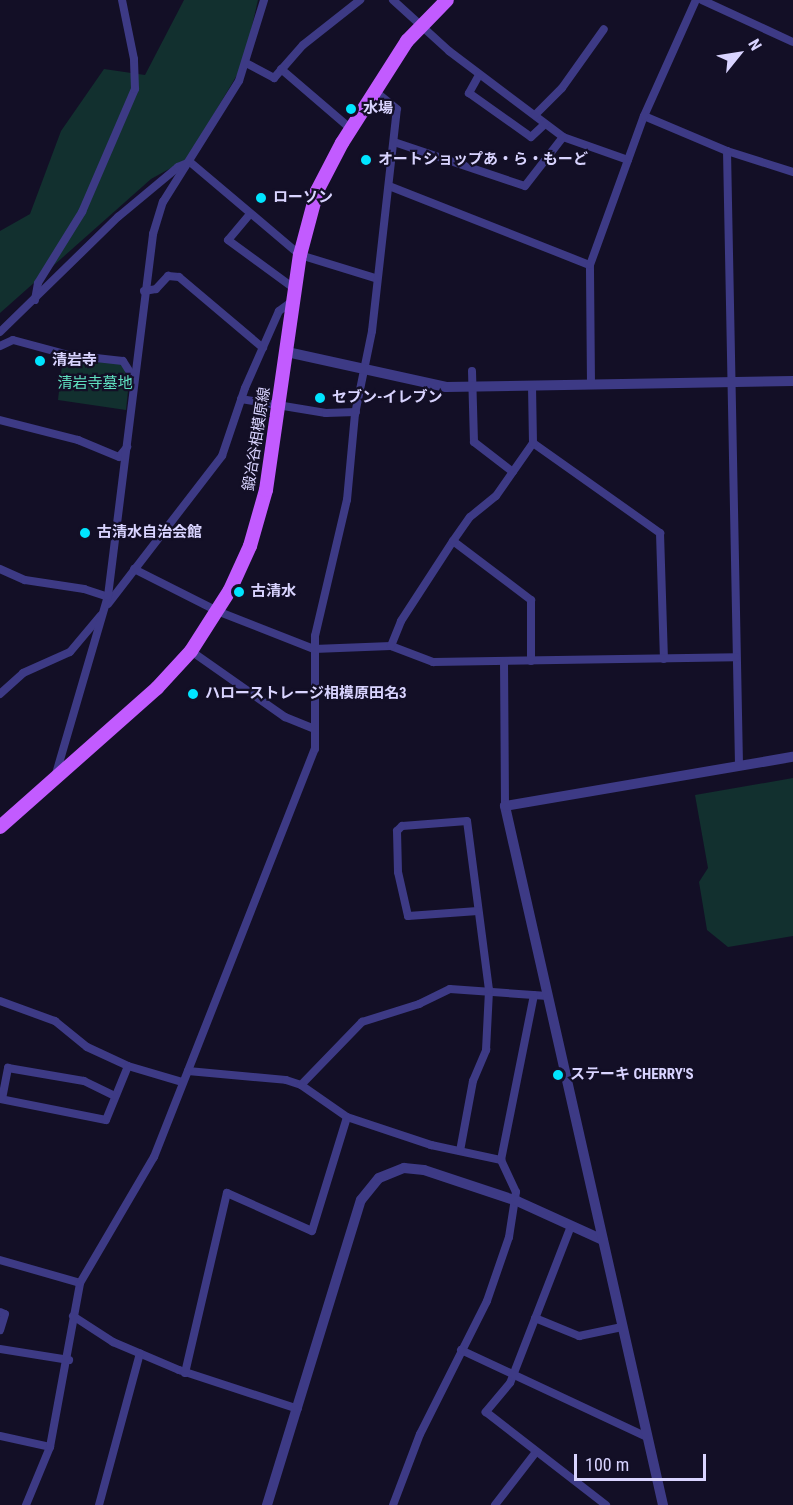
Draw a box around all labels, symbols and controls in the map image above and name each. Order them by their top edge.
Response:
north arrow [709,24,769,84]
text: N [744,36,766,54]
place label: 水場 [363,100,393,118]
marker: 水場 [344,102,358,116]
place label: オートショップあ・ら・もーど [378,151,588,169]
marker: オートショップあ・ら・もーど [359,153,373,167]
place label: ローソン [273,189,333,207]
marker: ローソン [254,191,268,205]
place label: 清岩寺 [52,352,97,370]
marker: 清岩寺 [33,354,47,368]
park label: 清岩寺墓地 [58,375,132,393]
street label: 鍛冶谷相模原線 [240,386,274,492]
place label: セブン-イレブン [332,389,442,407]
marker: セブン-イレブン [313,391,327,405]
place label: 古清水自治会館 [97,524,202,542]
marker: 古清水自治会館 [78,526,92,540]
place label: 古清水 [251,583,296,601]
marker: 古清水 [232,585,246,599]
place label: ハローストレージ相模原田名3 [205,685,408,703]
marker: ハローストレージ相模原田名3 [186,687,200,701]
place label: ステーキ CHERRY'S [570,1066,693,1084]
marker: ステーキ CHERRY'S [551,1068,565,1082]
scale bar [577,1442,709,1480]
text: 100 m [585,1454,629,1475]

